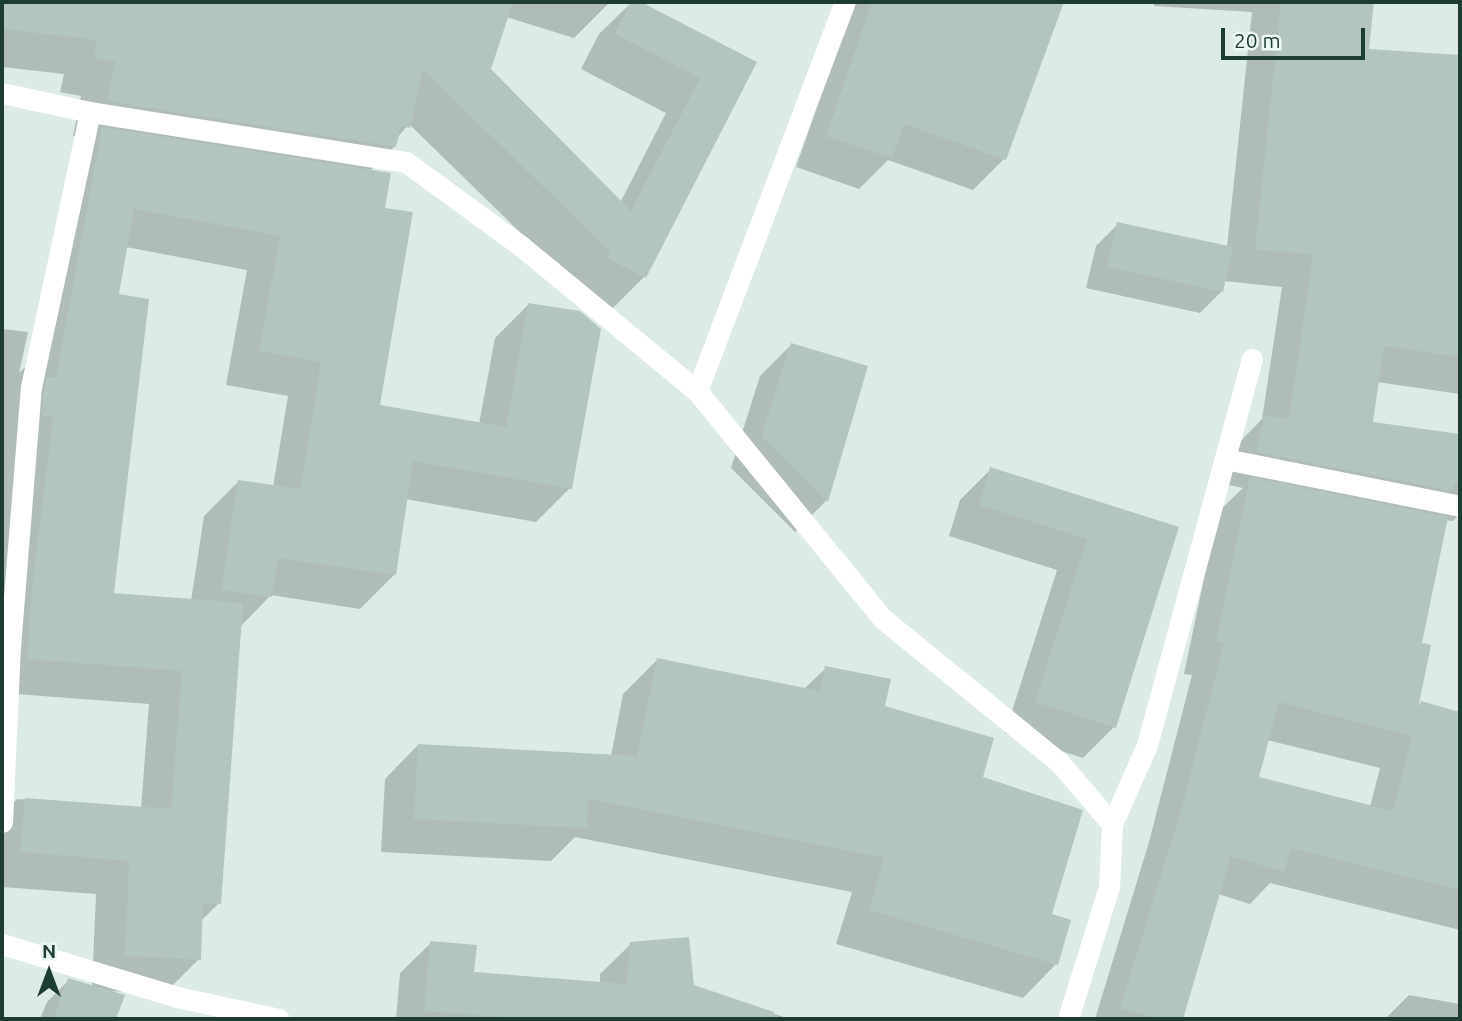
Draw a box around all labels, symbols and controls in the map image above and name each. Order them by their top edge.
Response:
scale bar [1224,14,1368,58]
text: 20 m [1234,28,1281,52]
north arrow [14,937,84,1007]
text: N [42,940,56,962]

